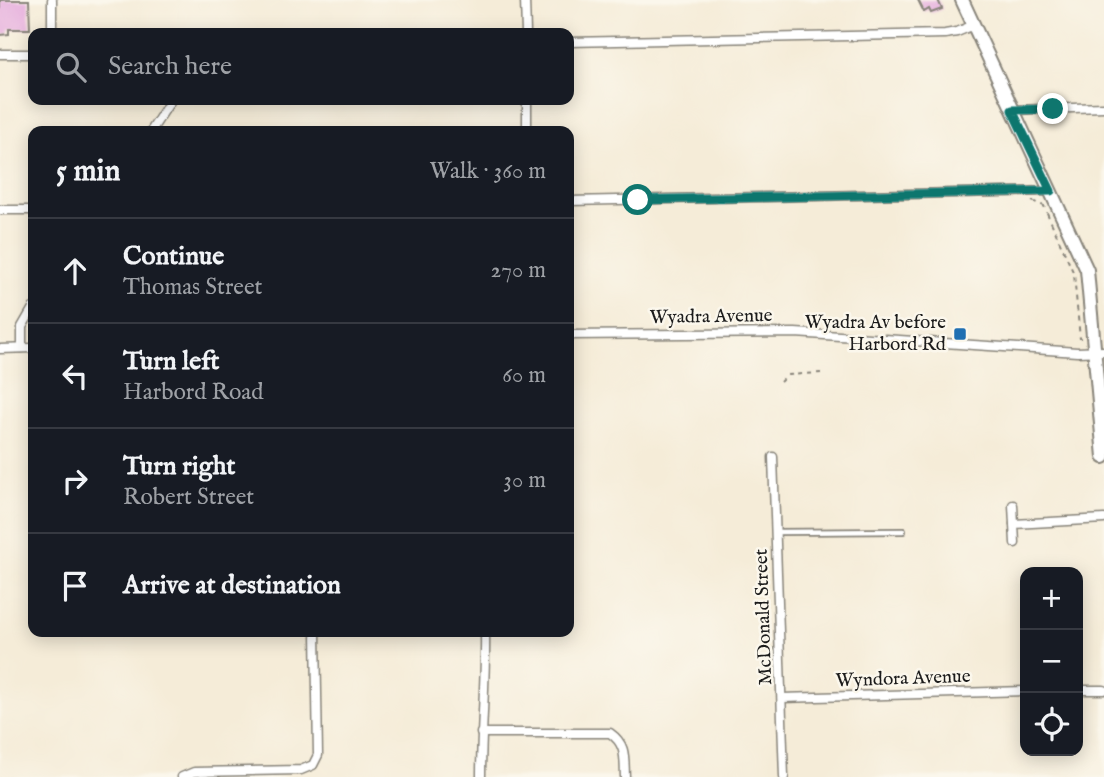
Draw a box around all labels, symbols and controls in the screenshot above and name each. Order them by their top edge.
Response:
search box [28,28,574,105]
icon: search [52,48,90,86]
text: Search here [108,50,232,83]
route end [1037,93,1068,124]
text: 5 min [56,153,121,191]
text: Walk · 360 m [429,157,546,186]
route start [622,184,653,215]
text: Continue [123,240,224,273]
icon: ahead [56,252,94,290]
text: 270 m [491,256,546,285]
text: Thomas Street [123,273,262,302]
street label: Wyadra Avenue [649,304,773,330]
place label: Wyadra Av before Harbord Rd [805,311,947,357]
marker: Wyadra Av before Harbord Rd [952,326,968,342]
text: Turn left [123,345,220,378]
icon: left [56,357,94,395]
text: 60 m [502,361,546,390]
text: Harbord Road [123,378,263,407]
text: Turn right [123,450,236,483]
icon: right [56,462,94,500]
text: 30 m [503,466,546,495]
text: Robert Street [123,483,254,512]
street label: McDonald Street [750,548,778,685]
icon: arrive [56,567,94,605]
map controls [1020,567,1083,756]
button: + [1020,567,1083,630]
text: Arrive at destination [123,569,341,602]
button: − [1020,630,1083,693]
street label: Wyndora Avenue [835,665,971,693]
button: locate [1020,693,1083,756]

